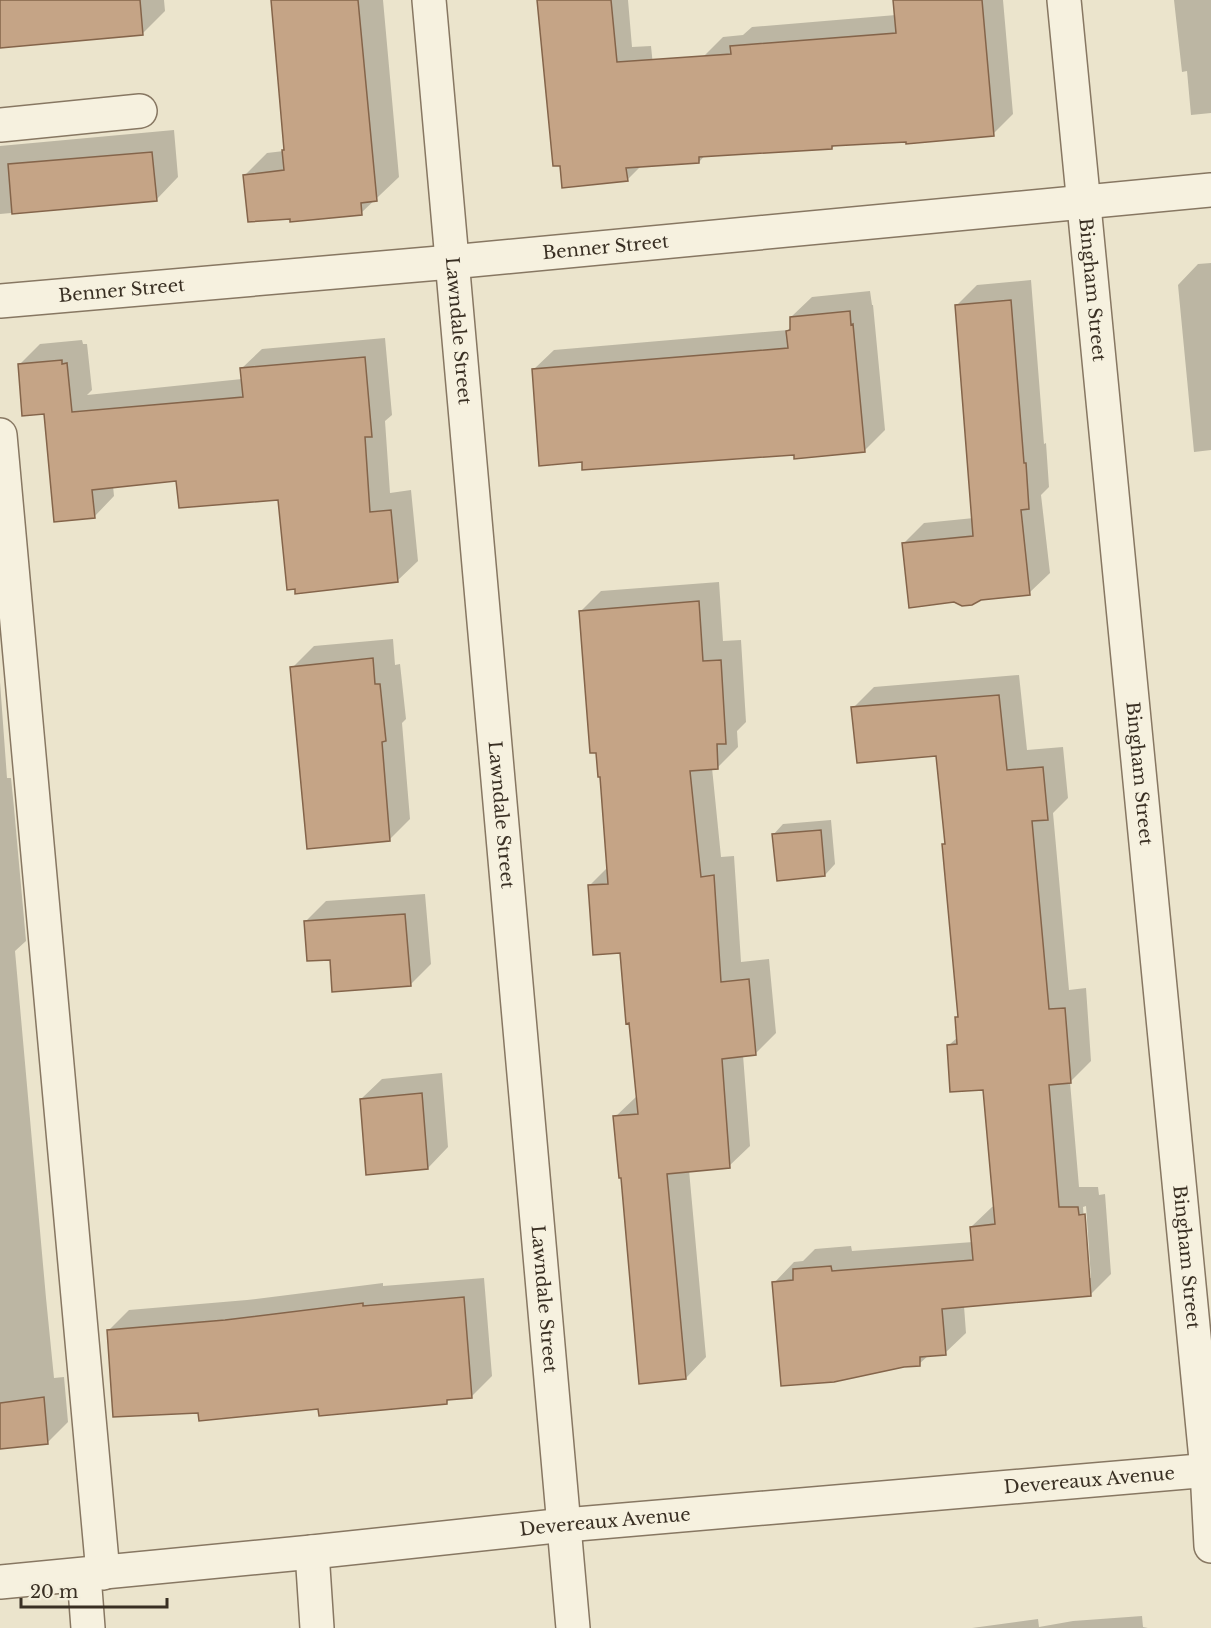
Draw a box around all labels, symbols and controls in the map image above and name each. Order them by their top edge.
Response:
street label: Bingham Street [1074,217,1110,363]
street label: Benner Street [541,230,670,264]
street label: Lawndale Street [441,256,476,406]
street label: Benner Street [57,274,186,307]
street label: Bingham Street [1121,701,1157,846]
street label: Lawndale Street [484,740,519,890]
street label: Bingham Street [1168,1184,1204,1330]
street label: Lawndale Street [526,1224,561,1374]
street label: Devereaux Avenue [1003,1462,1176,1499]
street label: Devereaux Avenue [518,1503,691,1541]
scale bar [21,1571,166,1609]
text: 20 m [30,1581,78,1603]

